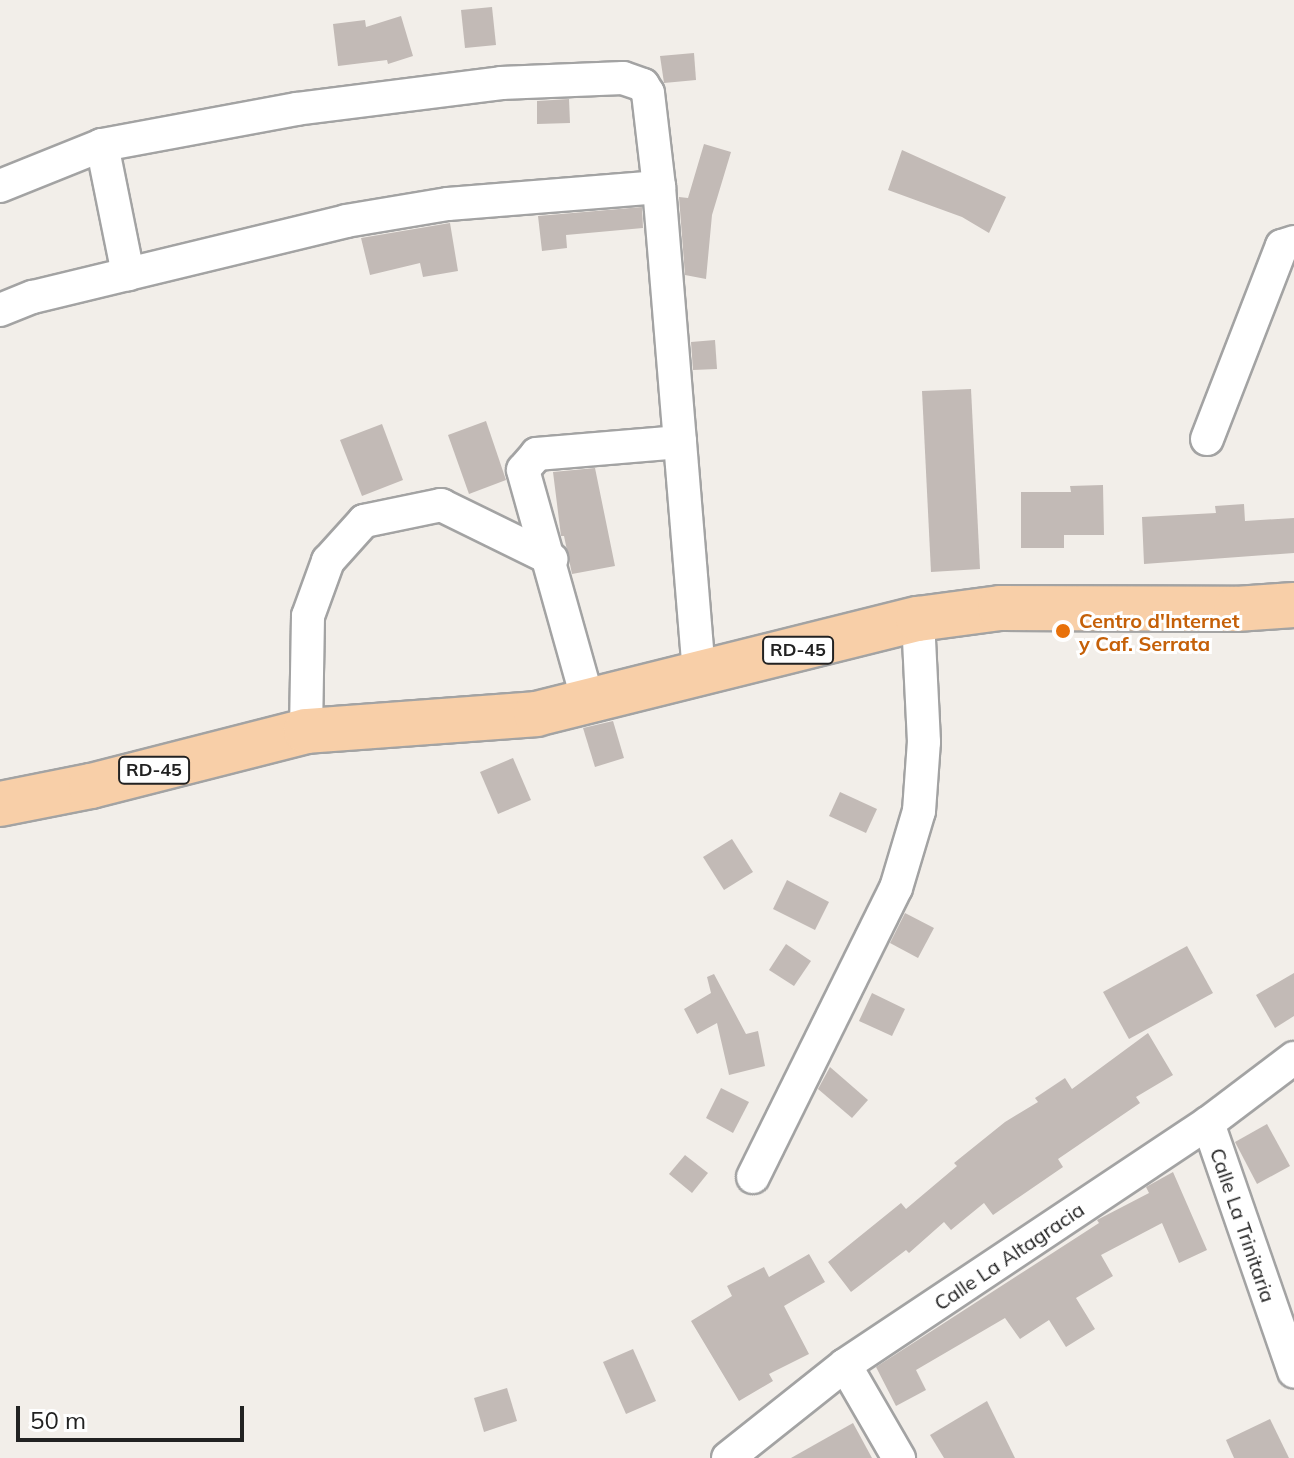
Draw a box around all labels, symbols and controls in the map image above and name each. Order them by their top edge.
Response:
place label: Centro d'Internet y Caf. Serrata [1079,608,1239,655]
marker: Centro d'Internet y Caf. Serrata [1054,622,1072,640]
road number: RD-45 [762,636,834,664]
road number: RD-45 [118,756,190,784]
street label: Calle La Trinitaria [1205,1145,1281,1305]
street label: Calle La Altagracia [930,1197,1088,1315]
scale bar [20,1390,248,1440]
text: 50 m [30,1405,86,1435]

